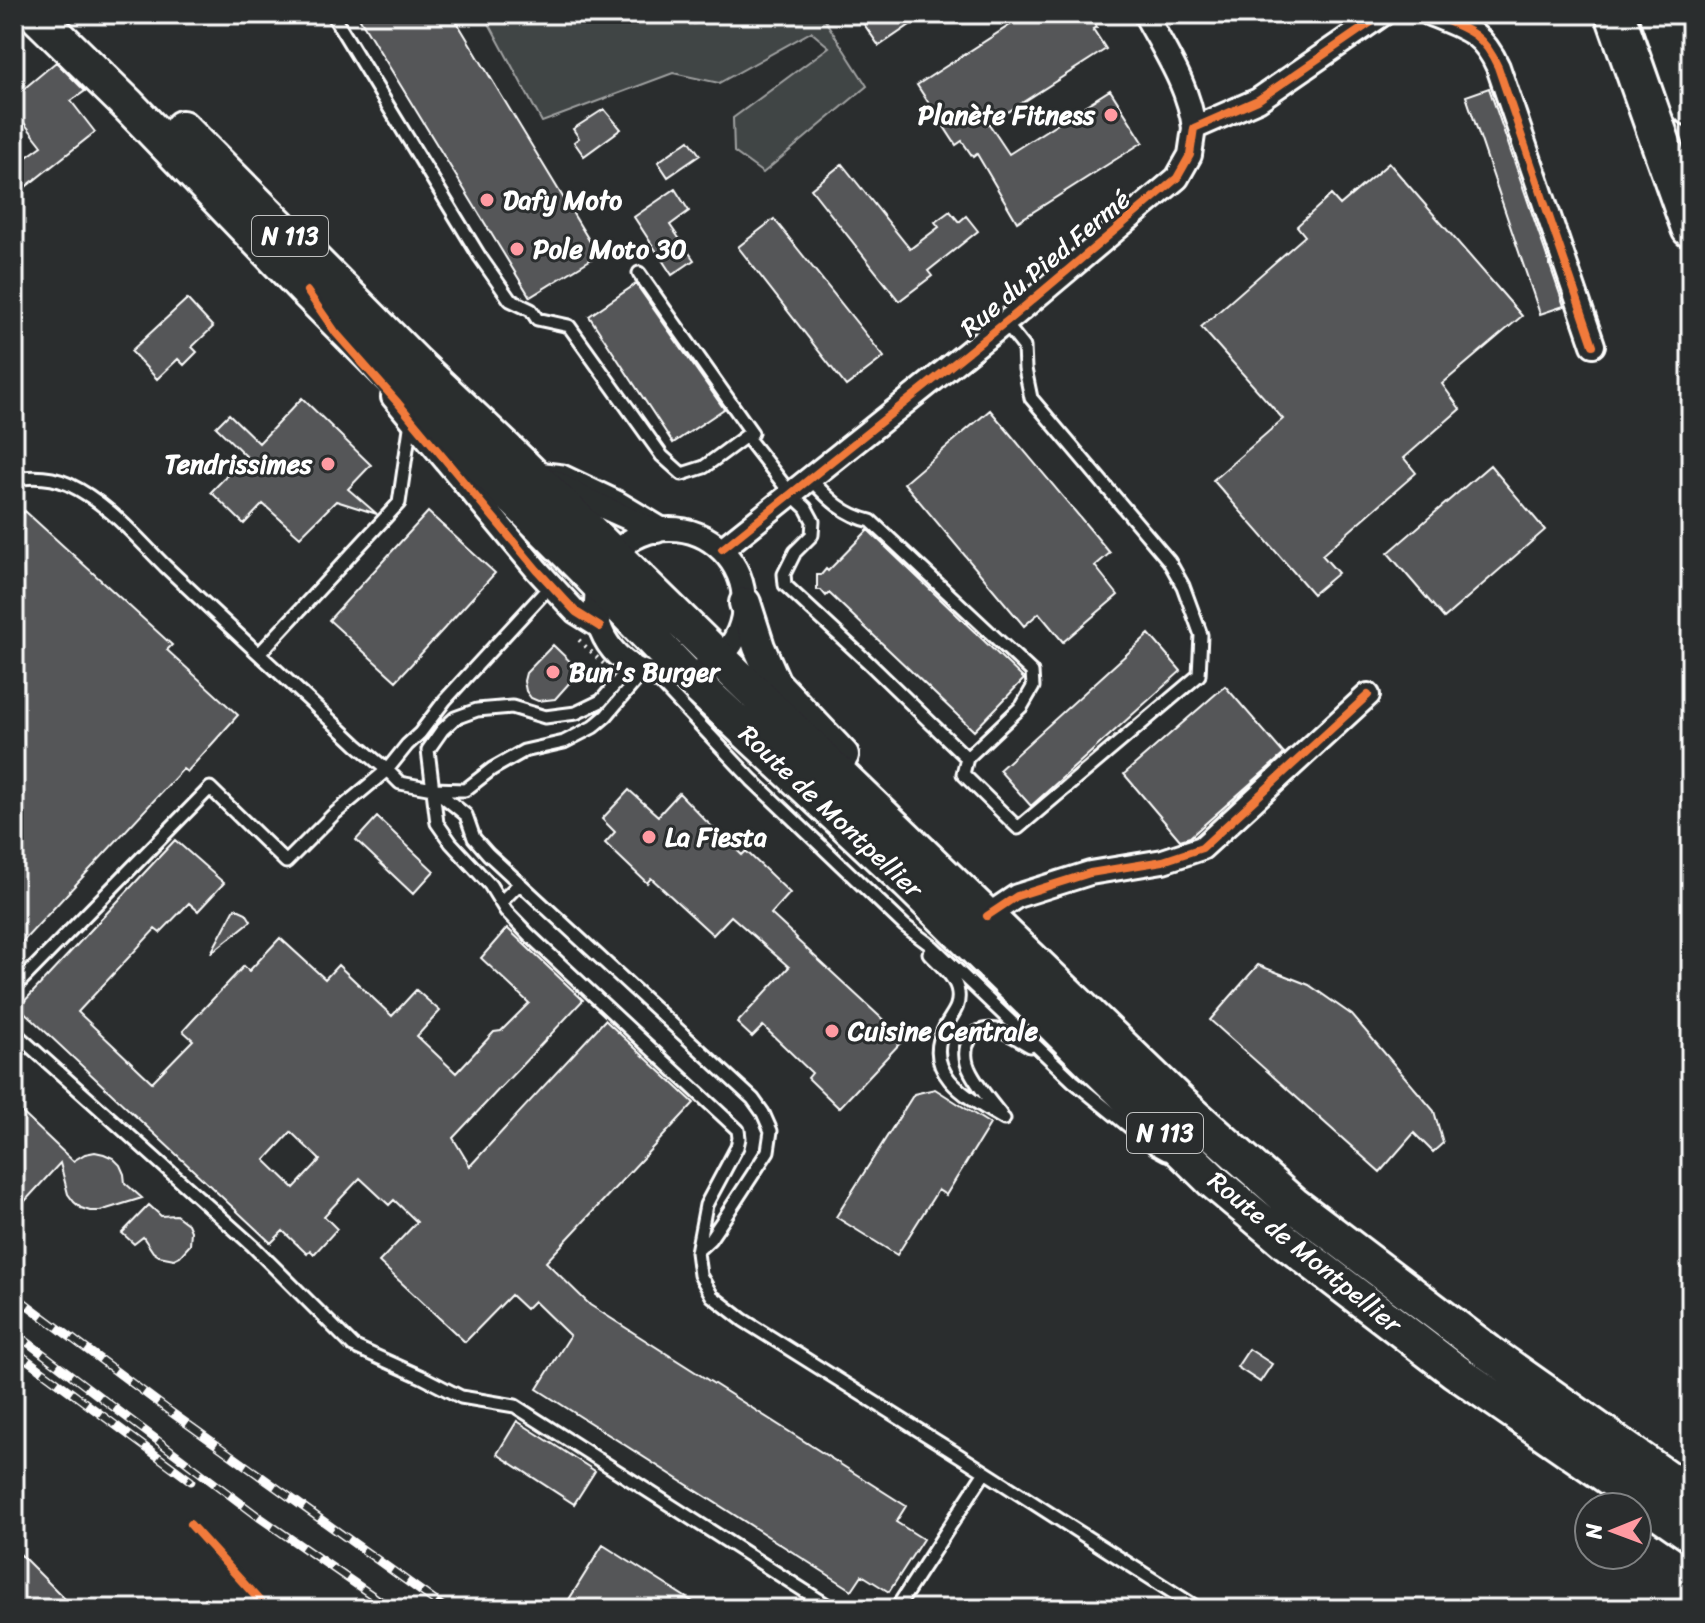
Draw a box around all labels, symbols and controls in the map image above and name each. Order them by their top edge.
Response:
place label: Planète Fitness [918,92,1096,138]
marker: Planète Fitness [1102,106,1120,124]
place label: Dafy Moto [503,177,622,223]
street label: Rue du Pied Fermé [949,177,1141,349]
marker: Dafy Moto [478,191,496,209]
road number: N 113 [252,216,328,256]
place label: Pole Moto 30 [533,226,687,272]
marker: Pole Moto 30 [508,240,526,258]
place label: Tendrissimes [165,441,313,487]
marker: Tendrissimes [319,455,337,473]
place label: Bun's Burger [569,649,722,695]
marker: Bun's Burger [544,663,562,681]
street label: Route de Montpellier [728,712,935,910]
place label: La Fiesta [665,814,767,860]
marker: La Fiesta [640,828,658,846]
place label: Cuisine Centrale [847,1008,1039,1054]
marker: Cuisine Centrale [823,1022,841,1040]
road number: N 113 [1127,1113,1203,1153]
street label: Route de Montpellier [1197,1159,1414,1346]
north arrow [1573,1491,1653,1571]
text: N [1574,1523,1613,1540]

